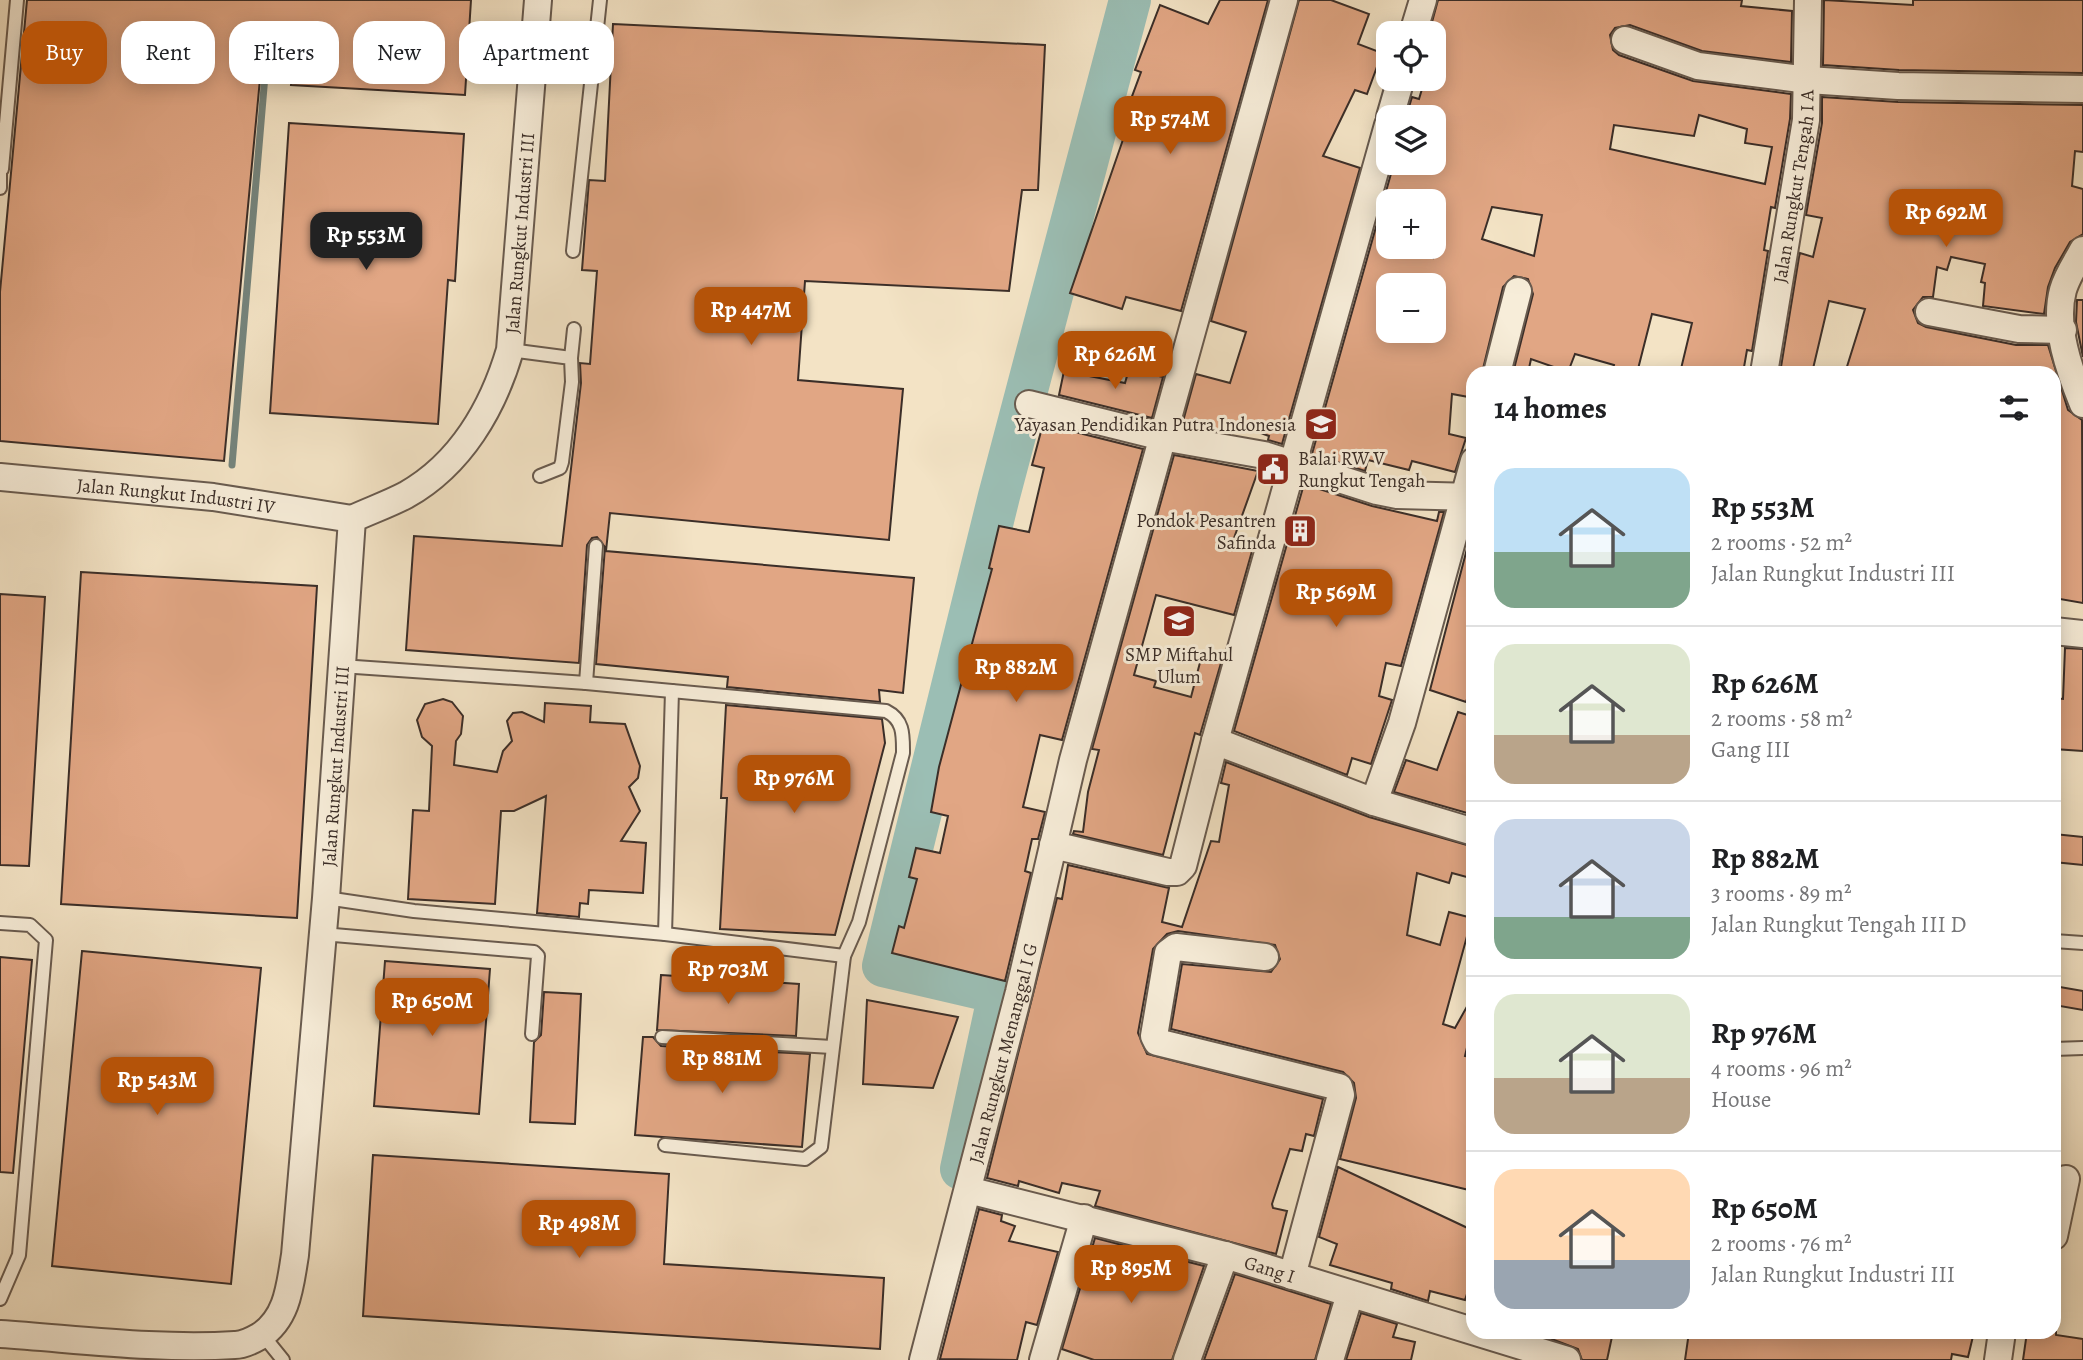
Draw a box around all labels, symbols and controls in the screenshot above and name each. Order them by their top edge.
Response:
chip: Buy [21,21,107,84]
chip: Rent [121,21,215,84]
chip: Filters [229,21,339,84]
chip: New [353,21,445,84]
chip: Apartment [459,21,614,84]
map controls [1376,21,1446,343]
button: locate [1376,21,1446,91]
street label: Jalan Rungkut Tengah I A [1767,89,1821,285]
pin: Rp 574M [1105,96,1235,156]
text: Rp 574M [1130,103,1210,134]
button: layers [1376,105,1446,175]
street label: Jalan Rungkut Industri III [499,132,541,335]
button: + [1376,189,1446,259]
pin: Rp 692M [1881,190,2011,249]
text: Rp 692M [1905,196,1987,227]
pin: Rp 553M [301,212,431,272]
text: Rp 553M [326,219,406,250]
button: − [1376,273,1446,343]
pin: Rp 447M [686,288,816,347]
text: Rp 447M [710,294,792,325]
pin: Rp 626M [1050,332,1180,391]
text: Rp 626M [1074,338,1156,369]
text: 14 homes [1494,388,1607,428]
icon: filters [1995,389,2033,427]
school or university icon: Yayasan Pendidikan Putra Indonesia [1302,405,1340,443]
place label: Yayasan Pendidikan Putra Indonesia [1014,412,1296,438]
place label: Balai RW V Rungkut Tengah [1298,446,1425,494]
public building icon: Balai RW V Rungkut Tengah [1254,450,1292,488]
street label: Jalan Rungkut Industri IV [76,472,277,521]
text: Rp 553M [1711,487,1815,527]
icon: home [1550,496,1634,580]
place label: Pondok Pesantren Safinda [1136,508,1276,556]
building icon: Pondok Pesantren Safinda [1281,512,1319,550]
text: 2 rooms · 52 m² [1711,527,1852,558]
text: Jalan Rungkut Industri III [1711,558,1955,589]
pin: Rp 569M [1271,570,1401,629]
text: Rp 569M [1295,576,1377,607]
school or university icon: SMP Miftahul Ulum [1160,602,1198,640]
place label: SMP Miftahul Ulum [1125,642,1233,690]
pin: Rp 882M [951,644,1081,704]
text: Rp 882M [974,651,1058,682]
text: Rp 626M [1711,663,1819,703]
street label: Jalan Rungkut Industri III [316,665,356,868]
icon: home [1550,672,1634,756]
text: 2 rooms · 58 m² [1711,703,1852,734]
text: Gang III [1711,734,1790,765]
pin: Rp 976M [729,756,859,815]
text: Rp 976M [753,762,835,793]
text: Rp 882M [1711,838,1819,878]
icon: home [1550,847,1634,931]
text: 3 rooms · 89 m² [1711,878,1852,909]
text: Jalan Rungkut Tengah III D [1711,909,1966,940]
street label: Jalan Rungkut Menanggal I G [963,941,1044,1166]
pin: Rp 703M [663,946,793,1006]
text: Rp 703M [687,953,769,984]
pin: Rp 650M [367,978,497,1038]
text: Rp 650M [391,985,473,1016]
text: Rp 976M [1711,1013,1817,1053]
icon: home [1550,1022,1634,1106]
pin: Rp 881M [657,1036,787,1095]
text: Rp 881M [682,1042,762,1073]
text: 4 rooms · 96 m² [1711,1053,1852,1084]
pin: Rp 543M [92,1058,222,1117]
text: Rp 543M [117,1064,197,1095]
text: House [1711,1084,1771,1115]
text: Rp 650M [1711,1188,1818,1228]
icon: home [1550,1197,1634,1281]
pin: Rp 498M [514,1200,644,1260]
text: Rp 498M [538,1207,620,1238]
text: 2 rooms · 76 m² [1711,1228,1852,1259]
pin: Rp 895M [1066,1246,1196,1305]
street label: Gang I [1241,1250,1298,1290]
text: Rp 895M [1090,1252,1172,1283]
text: Jalan Rungkut Industri III [1711,1259,1955,1290]

